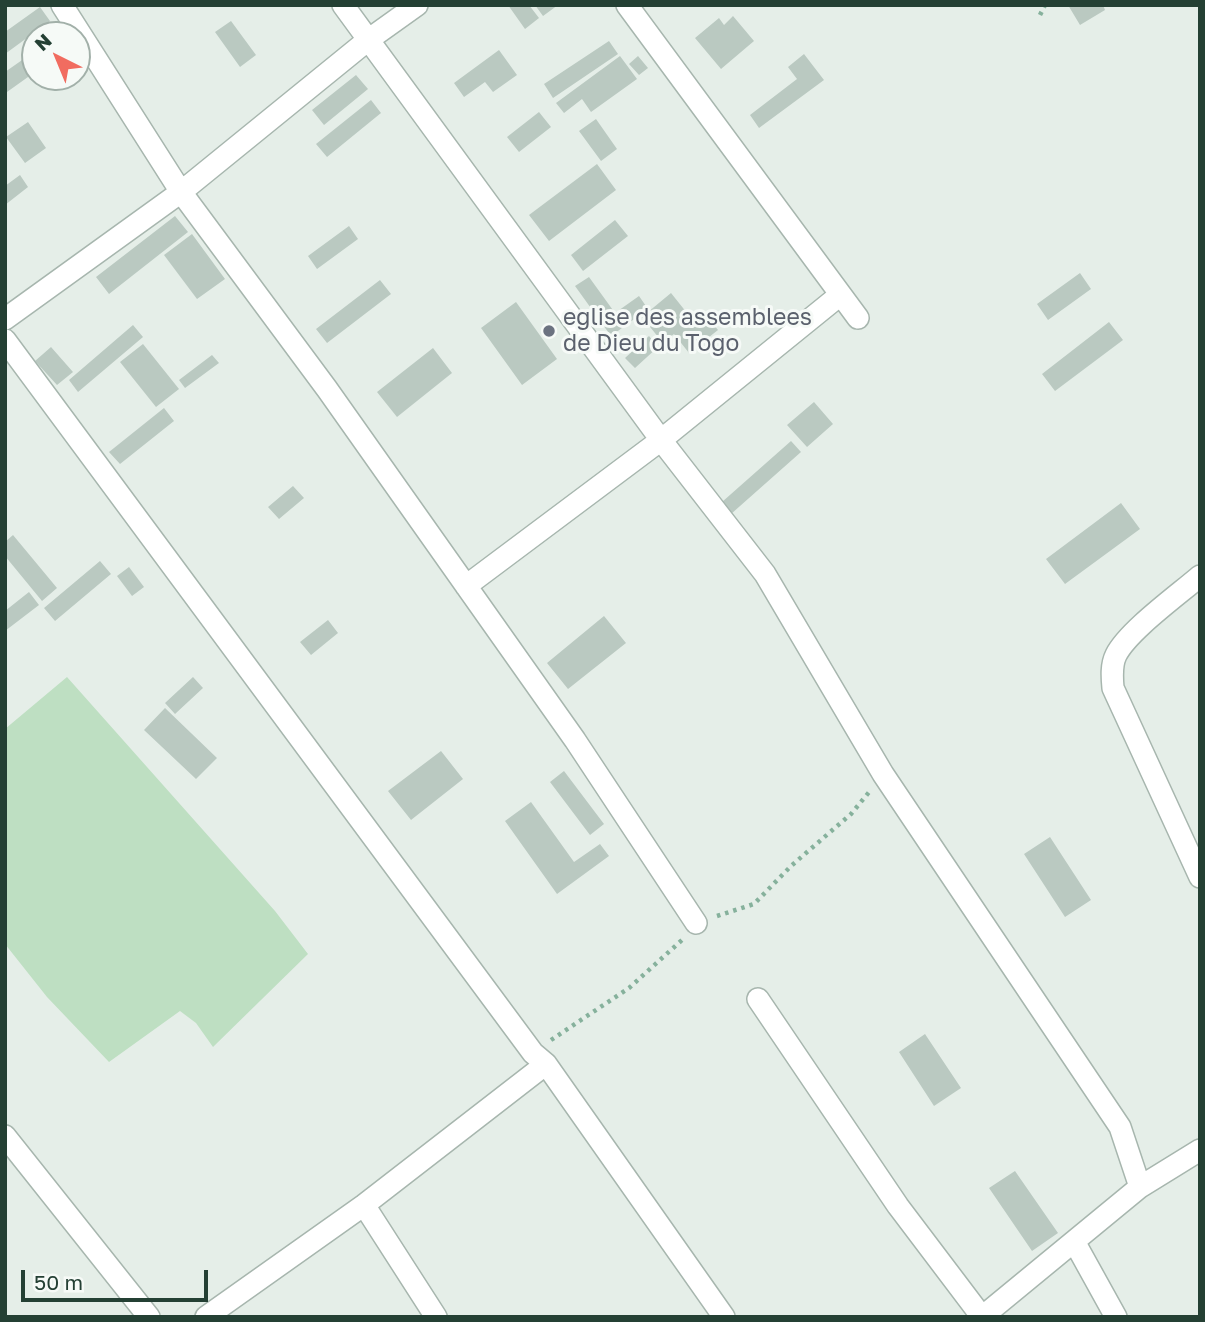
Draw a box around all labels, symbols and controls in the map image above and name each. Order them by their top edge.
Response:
north arrow [21,21,91,91]
text: N [30,28,56,55]
place label: eglise des assemblees de Dieu du Togo [563,304,812,358]
marker: eglise des assemblees de Dieu du Togo [541,323,557,339]
scale bar [24,1256,212,1300]
text: 50 m [34,1269,83,1295]

